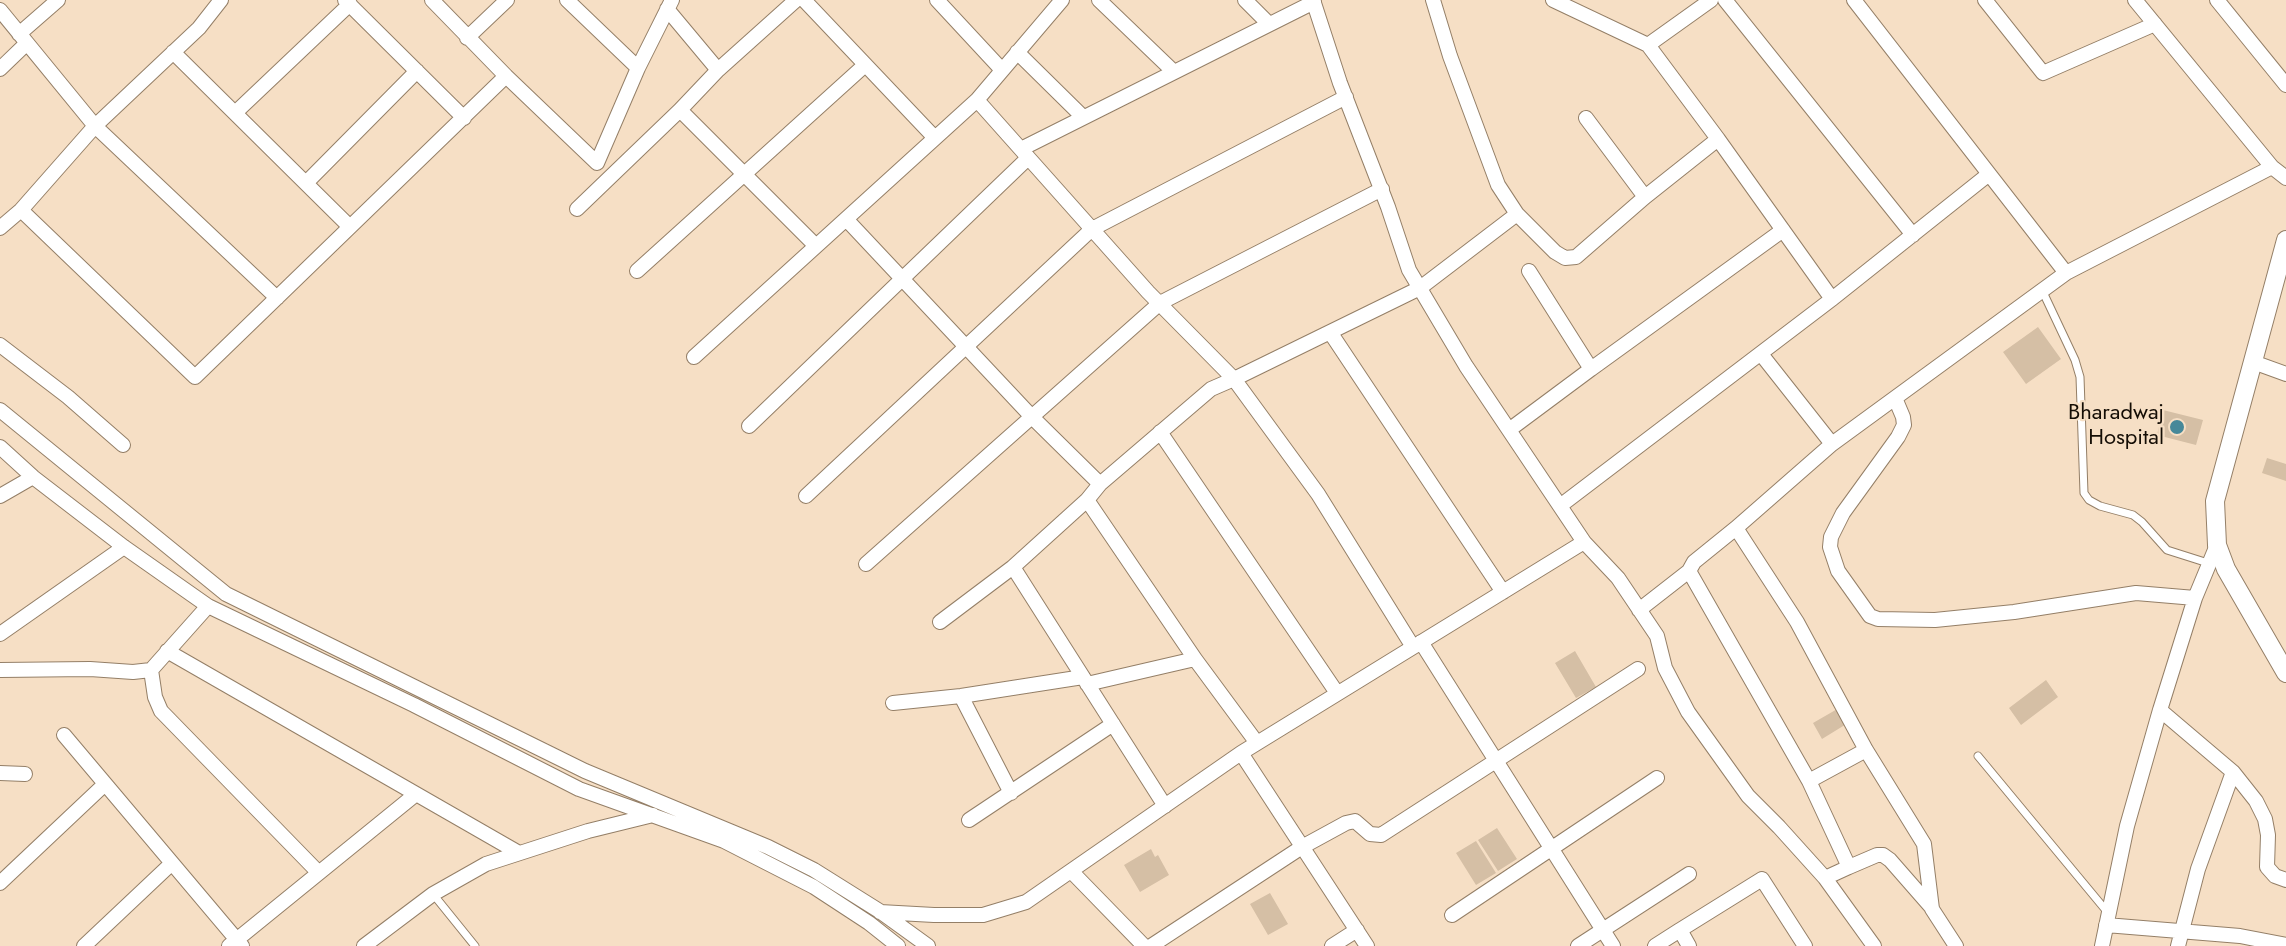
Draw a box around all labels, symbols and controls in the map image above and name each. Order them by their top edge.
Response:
place label: Bharadwaj Hospital [2068,401,2164,452]
marker: Bharadwaj Hospital [2168,418,2186,436]

